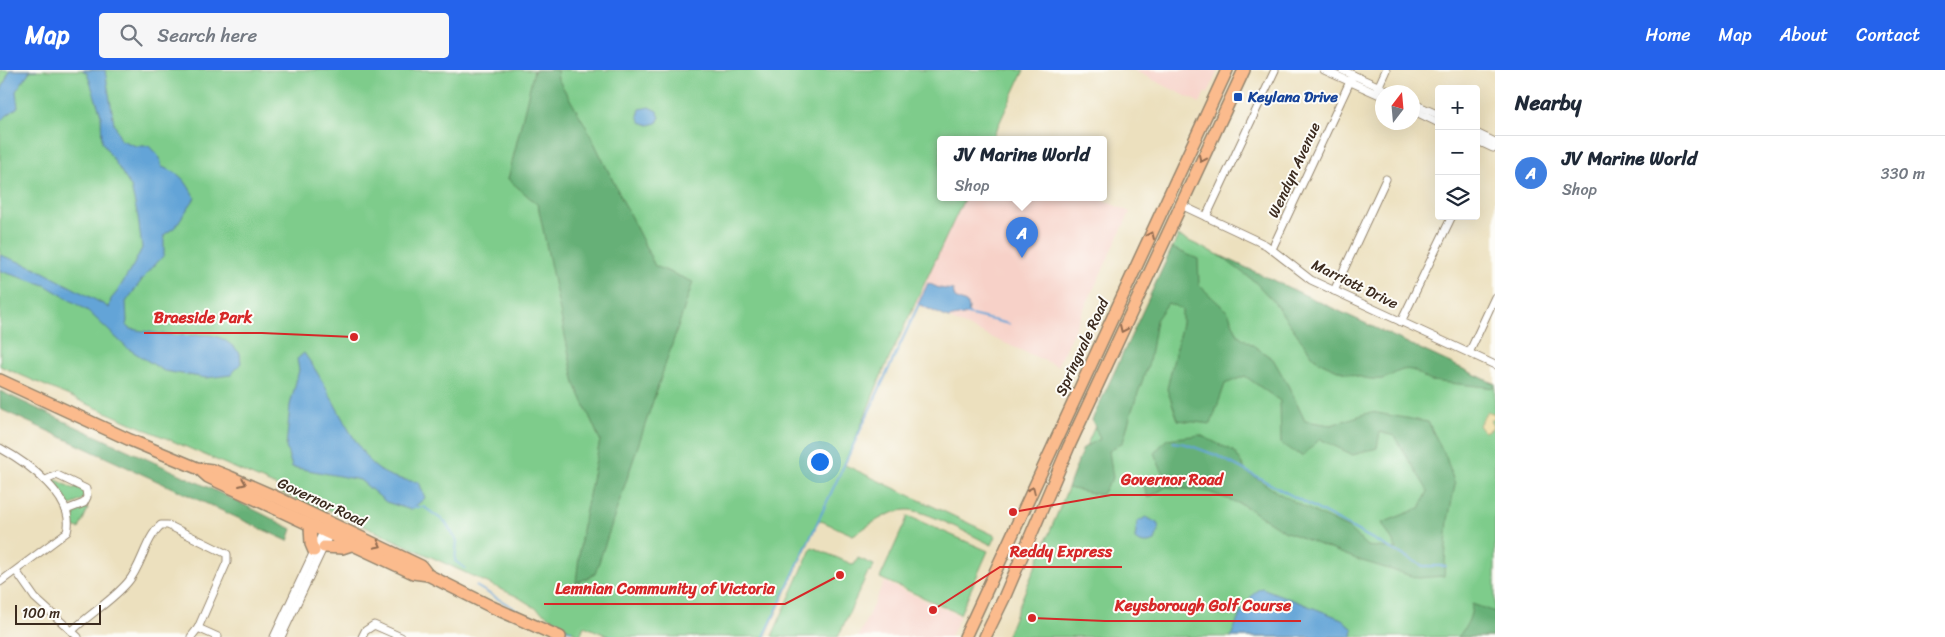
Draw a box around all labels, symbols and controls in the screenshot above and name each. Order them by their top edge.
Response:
search box [99,13,449,58]
text: Map [25,14,69,56]
text: Search here [157,19,257,52]
text: Home [1646,19,1691,51]
text: Map [1719,19,1752,51]
text: About [1780,19,1828,51]
text: Contact [1856,19,1920,51]
icon: search [117,21,145,49]
place label: Keylana Drive [1247,84,1338,110]
text: Nearby [1515,84,1581,122]
north arrow [1375,85,1420,130]
map controls [1435,85,1480,220]
button: + [1435,85,1480,130]
marker: Keylana Drive [1232,91,1244,103]
street label: Wendyn Avenue [1260,118,1328,222]
button: − [1435,130,1480,175]
popup [937,136,1107,201]
text: JV Marine World [955,138,1089,171]
text: JV Marine World [1562,142,1697,175]
one-way arrow [1198,154,1208,163]
text: A [1526,159,1536,188]
text: 330 m [1881,159,1925,188]
text: Shop [955,171,990,200]
button: layers [1435,175,1480,220]
text: Shop [1562,175,1597,204]
pin: A [1006,217,1038,258]
one-way arrow [1145,231,1155,240]
street label: Marriott Drive [1307,252,1403,316]
street label: Springvale Road [1048,293,1117,400]
callout: Braeside Park [144,302,262,333]
text: Braeside Park [154,303,253,332]
one-way arrow [1119,324,1129,333]
your location [807,449,833,475]
callout: Governor Road [1111,464,1233,495]
text: Governor Road [1120,465,1225,494]
street label: Governor Road [273,470,372,534]
one-way arrow [238,476,247,487]
one-way arrow [1026,486,1037,495]
callout: Reddy Express [1000,536,1122,567]
text: Reddy Express [1009,537,1113,566]
one-way arrow [373,538,382,548]
callout: Lemnian Community of Victoria [544,573,785,604]
text: Lemnian Community of Victoria [555,574,776,603]
callout: Keysborough Golf Course [1105,590,1301,621]
text: Keysborough Golf Course [1114,591,1292,620]
text: 100 m [22,601,60,626]
scale bar [15,602,101,625]

